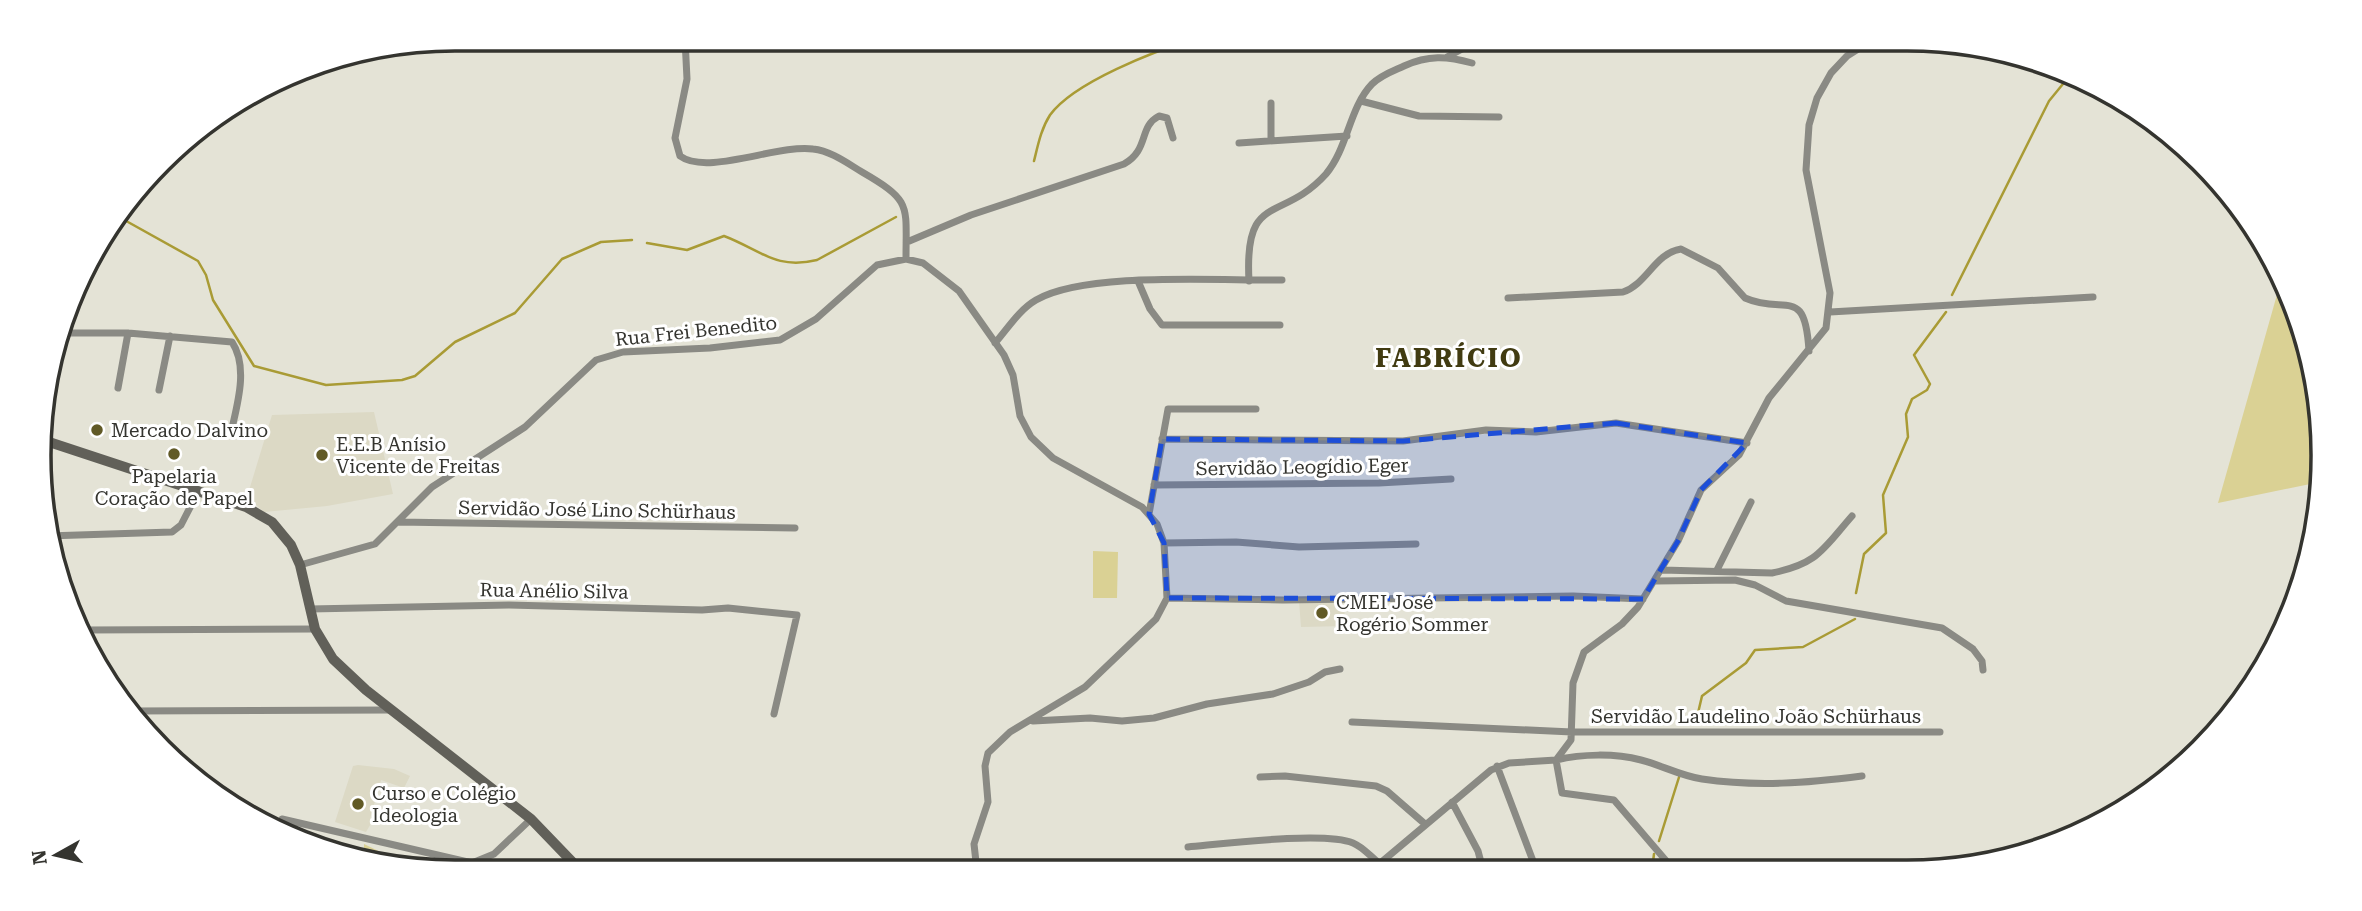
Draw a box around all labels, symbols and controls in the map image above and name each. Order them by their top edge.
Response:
street label: Rua Frei Benedito [614,311,778,351]
district label: FABRÍCIO [1375,342,1523,373]
place label: Mercado Dalvino [111,419,268,442]
marker: Mercado Dalvino [89,422,105,438]
place label: E.E.B Anísio Vicente de Freitas [336,433,500,478]
marker: Papelaria Coração de Papel [166,446,182,462]
marker: E.E.B Anísio Vicente de Freitas [314,447,330,463]
street label: Servidão Leogídio Eger [1195,454,1409,480]
place label: Papelaria Coração de Papel [95,465,253,510]
street label: Servidão José Lino Schürhaus [458,496,736,524]
street label: Rua Anélio Silva [479,578,629,604]
place label: CMEI José Rogério Sommer [1336,591,1488,636]
marker: CMEI José Rogério Sommer [1314,605,1330,621]
street label: Servidão Laudelino João Schürhaus [1591,705,1921,728]
place label: Curso e Colégio Ideologia [372,782,516,827]
marker: Curso e Colégio Ideologia [350,796,366,812]
north arrow [21,820,91,890]
text: N [27,848,52,866]

